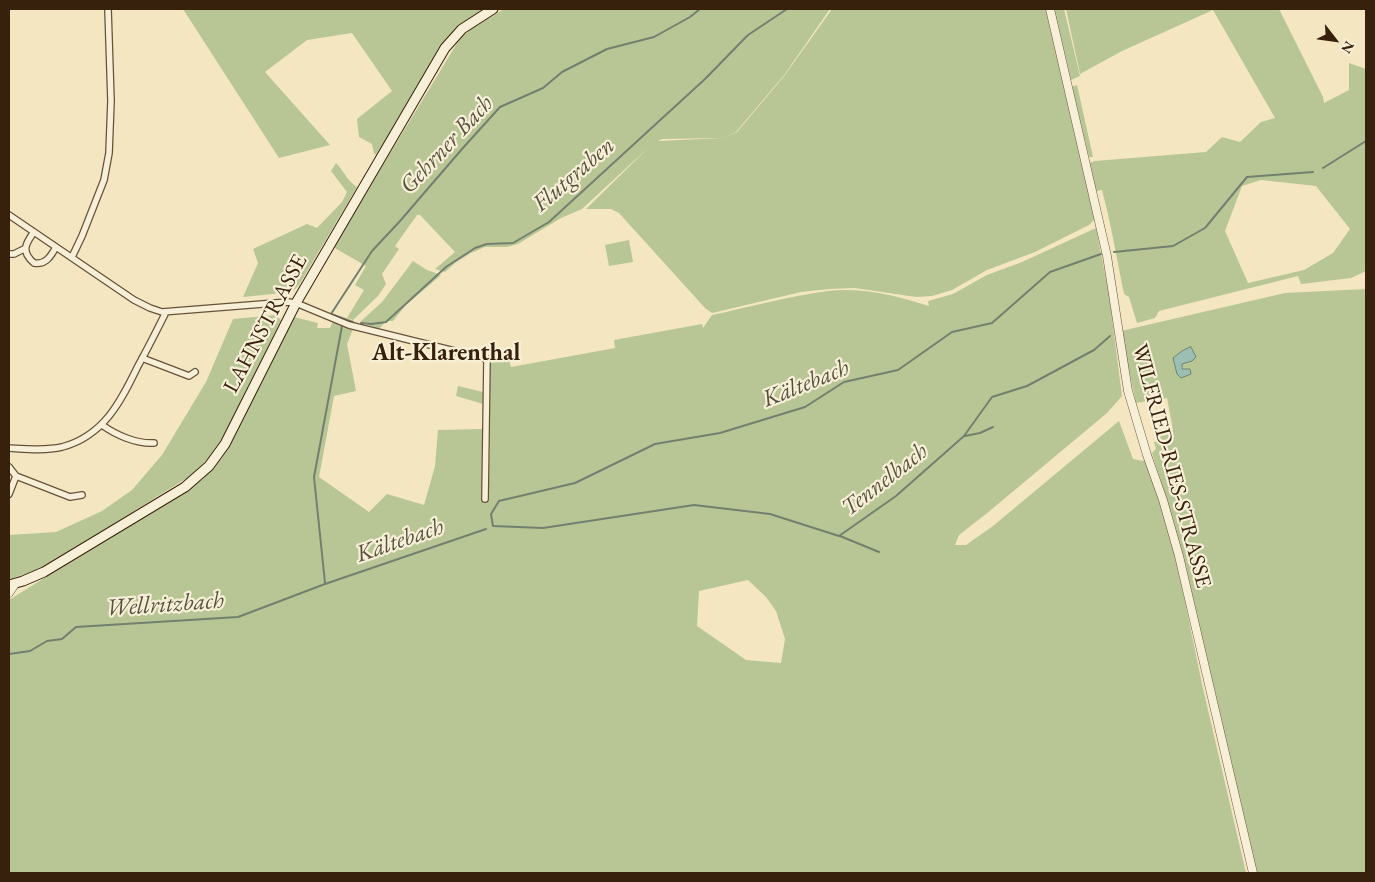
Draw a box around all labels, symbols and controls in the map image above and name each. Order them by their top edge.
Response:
north arrow [1310,15,1360,65]
text: N [1337,38,1359,57]
water label: Gehrner Bach [394,90,500,200]
water label: Flutgraben [527,132,621,218]
street label: LAHNSTRASSE [218,250,314,398]
district label: Alt-Klarenthal [372,339,520,367]
street label: WILFRIED-RIES-STRASSE [1126,341,1216,591]
water label: Kältebach [758,354,854,414]
water label: Tennelbach [836,437,934,523]
water label: Kältebach [352,513,448,569]
water label: Wellritzbach [105,587,225,623]

